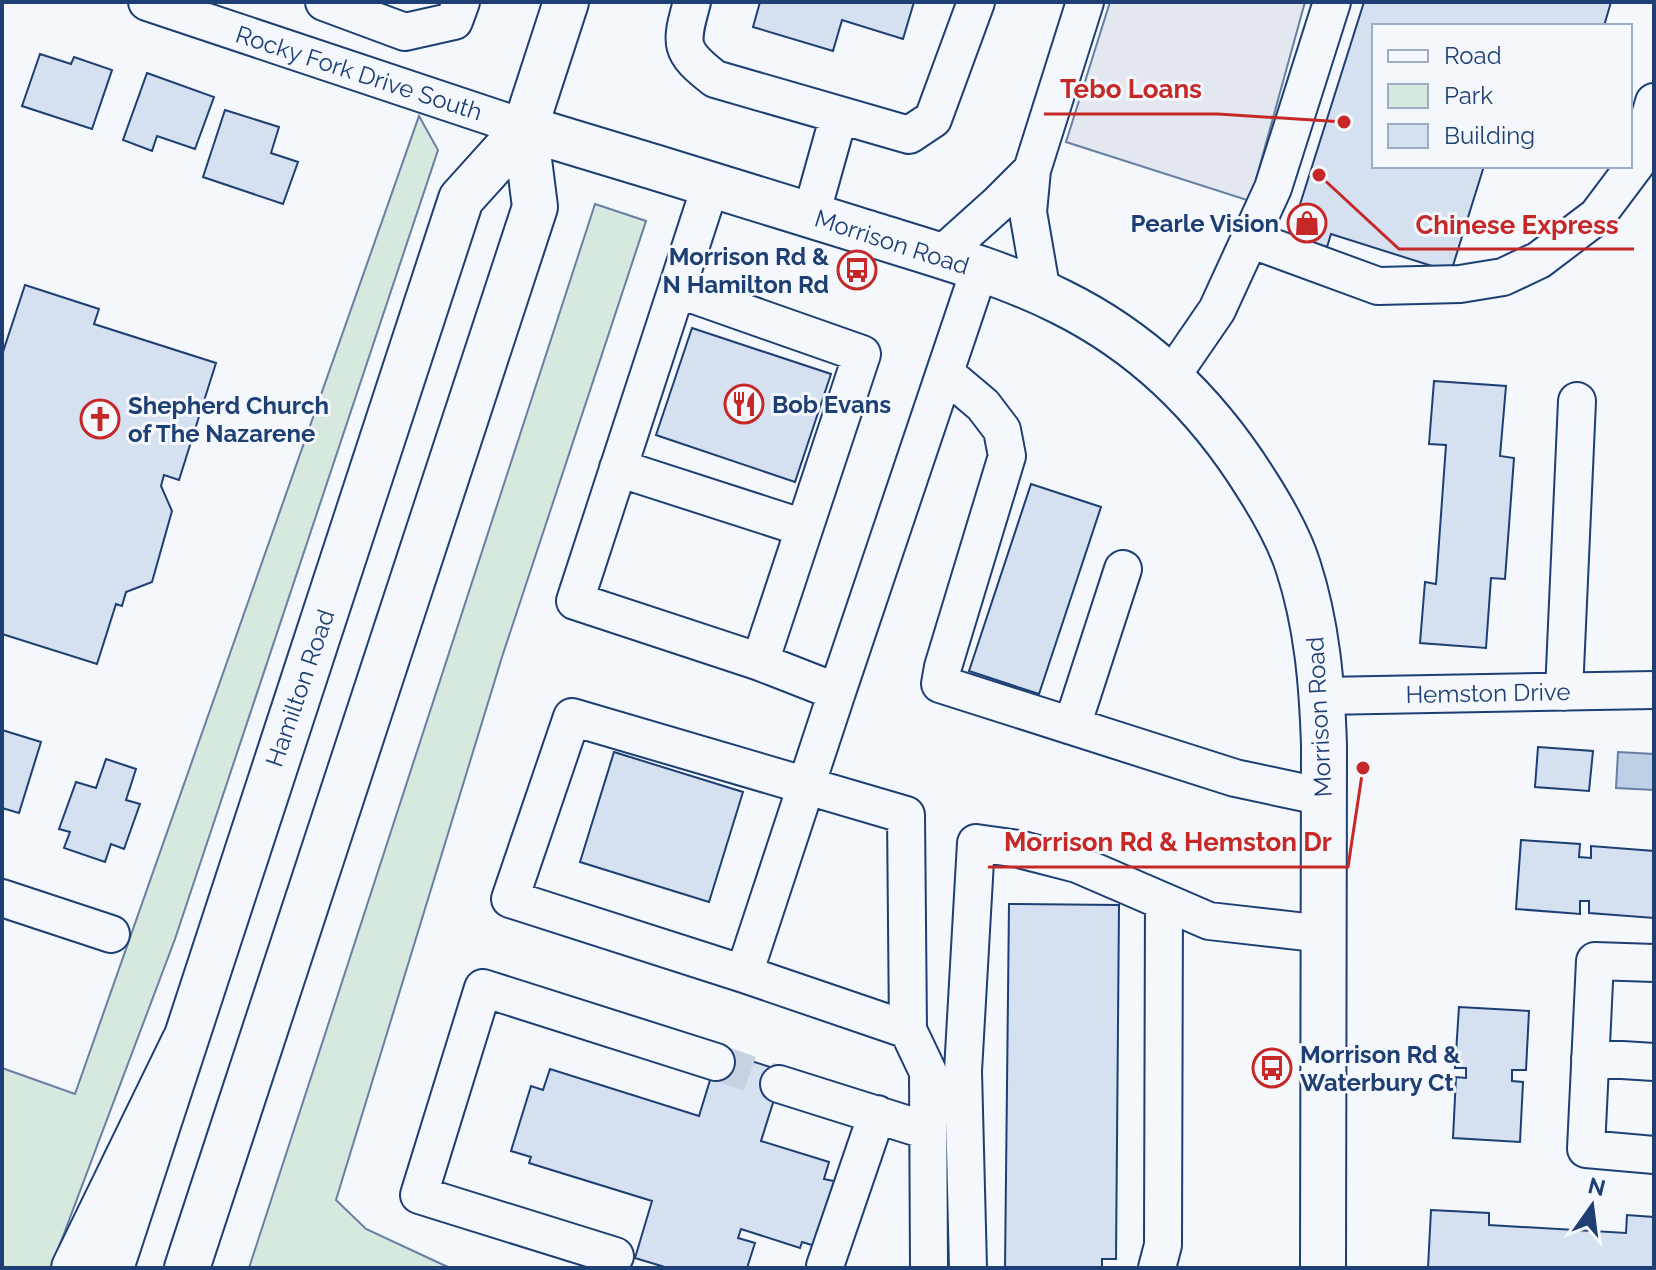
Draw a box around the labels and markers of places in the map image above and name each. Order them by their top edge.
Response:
callout: Tebo Loans [1044,64,1218,114]
callout: Chinese Express [1399,199,1634,249]
shop icon: Pearle Vision [1286,202,1328,244]
place label: Pearle Vision [1131,209,1279,238]
place label: Morrison Rd & N Hamilton Rd [663,242,830,299]
bus stop icon: Morrison Rd & N Hamilton Rd [836,249,878,291]
restaurant icon: Bob Evans [723,383,765,425]
place label: Bob Evans [772,390,891,419]
place label: Shepherd Church of The Nazarene [128,391,329,448]
church icon: Shepherd Church of The Nazarene [79,398,121,440]
callout: Morrison Rd & Hemston Dr [988,817,1348,867]
place label: Morrison Rd & Waterbury Ct [1300,1040,1461,1097]
bus stop icon: Morrison Rd & Waterbury Ct [1251,1047,1293,1089]

